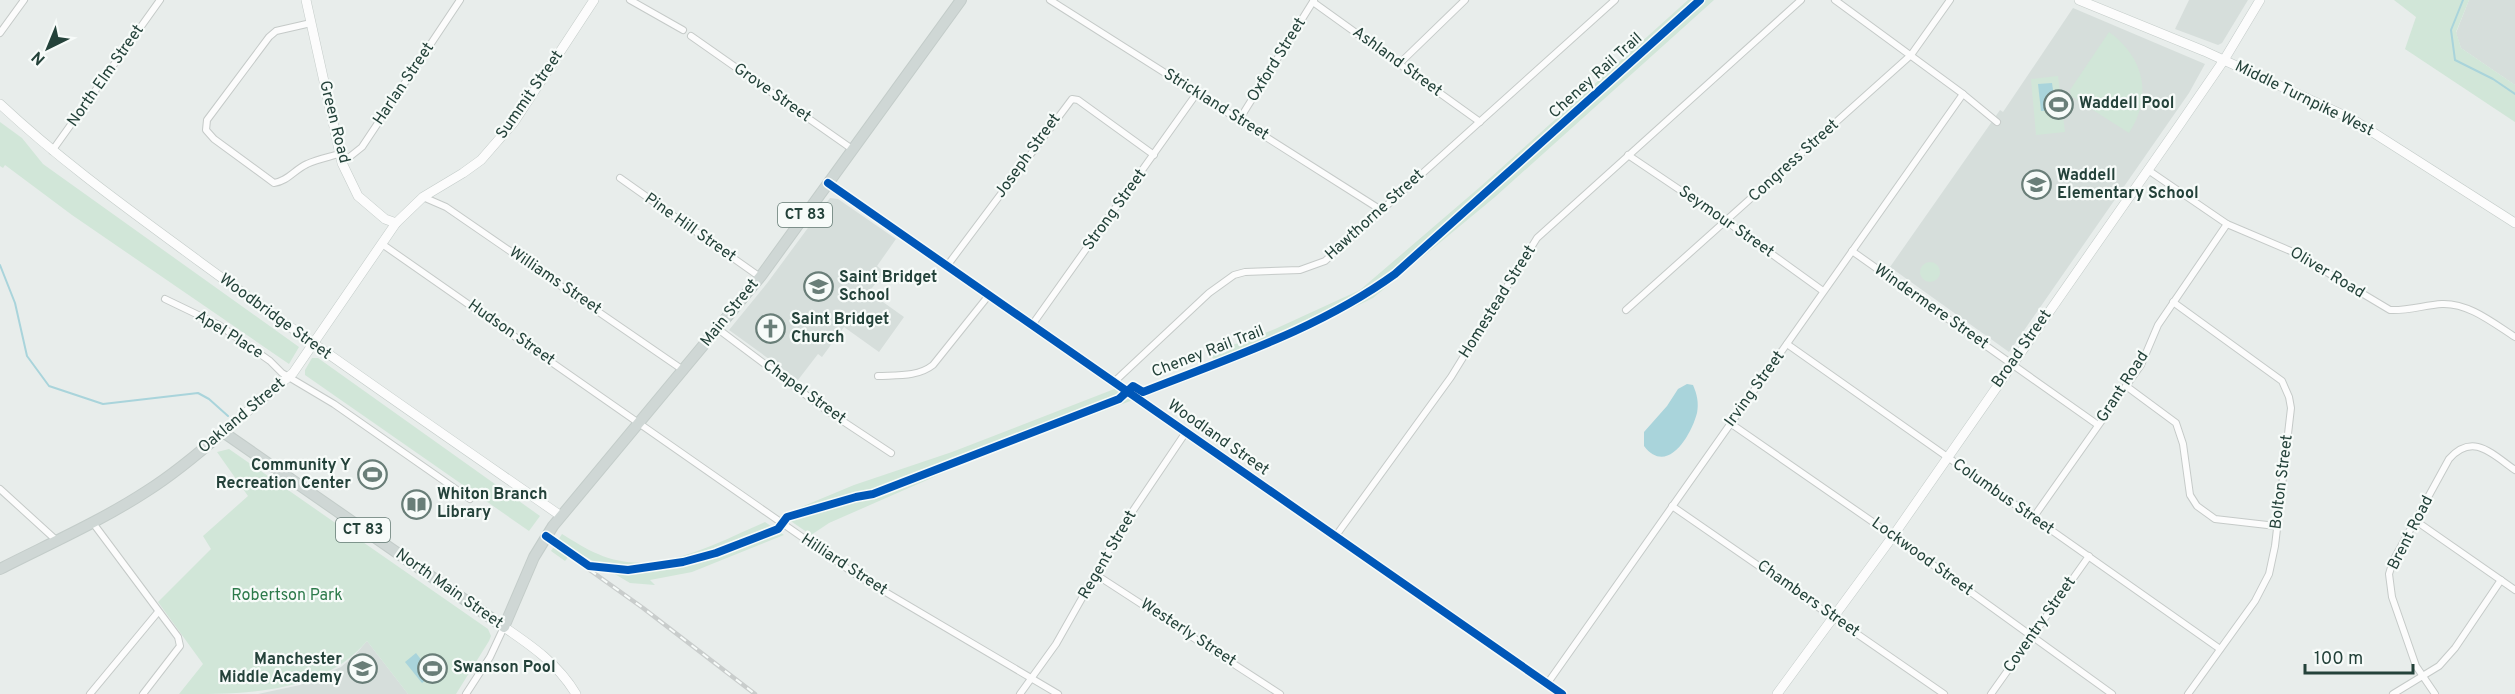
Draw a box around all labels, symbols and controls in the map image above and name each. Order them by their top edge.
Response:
street label: Oxford Street [1243,14,1311,106]
north arrow [18,18,78,78]
street label: North Elm Street [63,21,149,131]
street label: Ashland Street [1348,23,1446,101]
street label: Cheney Rail Trail [1545,29,1647,123]
street label: Harlan Street [369,39,439,129]
text: N [28,46,50,69]
street label: Summit Street [492,47,568,143]
street label: Middle Turnpike West [2231,57,2377,141]
street label: Grove Street [729,59,815,127]
street label: Strickland Street [1160,65,1272,145]
street label: Green Road [314,79,354,165]
sports icon: Waddell Pool [2042,88,2074,120]
place label: Waddell Pool [2079,94,2174,114]
street label: Joseph Street [991,110,1065,202]
street label: Congress Street [1745,115,1843,207]
street label: Strong Street [1079,165,1151,255]
street label: Hawthorne Street [1321,165,1429,265]
place label: Waddell Elementary School [2057,166,2199,204]
school or university icon: Waddell Elementary School [2020,169,2052,201]
street label: Seymour Street [1674,182,1778,262]
street label: Pine Hill Street [640,189,740,267]
road number: CT 83 [778,203,832,227]
street label: Homestead Street [1455,242,1541,362]
street label: Williams Street [505,243,605,319]
street label: Oliver Road [2286,243,2368,303]
street label: Windermere Street [1870,260,1992,354]
place label: Saint Bridget School [839,268,937,306]
street label: Woodbridge Street [215,270,335,364]
school or university icon: Saint Bridget School [802,271,834,303]
street label: Main Street [697,275,763,351]
street label: Hudson Street [463,296,559,370]
street label: Apel Place [191,306,267,364]
street label: Broad Street [1988,306,2056,392]
place label: Saint Bridget Church [791,310,889,348]
church icon: Saint Bridget Church [754,313,786,345]
street label: Cheney Rail Trail [1149,321,1267,383]
street label: Irving Street [1721,347,1789,431]
street label: Grant Road [2093,348,2153,426]
street label: Chapel Street [758,355,850,429]
street label: Oakland Street [195,374,289,458]
street label: Woodland Street [1163,396,1273,480]
street label: Bolton Street [2266,433,2298,531]
street label: Columbus Street [1948,455,2058,539]
place label: Community Y Recreation Center [216,456,351,494]
sports icon: Community Y Recreation Center [356,459,388,491]
place label: Whiton Branch Library [437,485,547,523]
library icon: Whiton Branch Library [400,488,432,520]
street label: Brent Road [2384,492,2438,574]
street label: Regent Street [1074,507,1142,603]
street label: Lockwood Street [1867,513,1977,601]
road number: CT 83 [336,518,390,542]
street label: Hilliard Street [797,530,891,600]
street label: North Main Street [391,544,507,634]
street label: Chambers Street [1753,556,1863,642]
street label: Coventry Street [1999,573,2081,677]
park label: Robertson Park [231,586,343,606]
street label: Westerly Street [1136,595,1240,671]
scale bar [2305,637,2413,675]
text: 100 m [2314,648,2363,671]
place label: Manchester Middle Academy [219,650,342,688]
sports icon: Swanson Pool [416,652,448,684]
school or university icon: Manchester Middle Academy [347,653,379,685]
place label: Swanson Pool [453,658,556,678]

